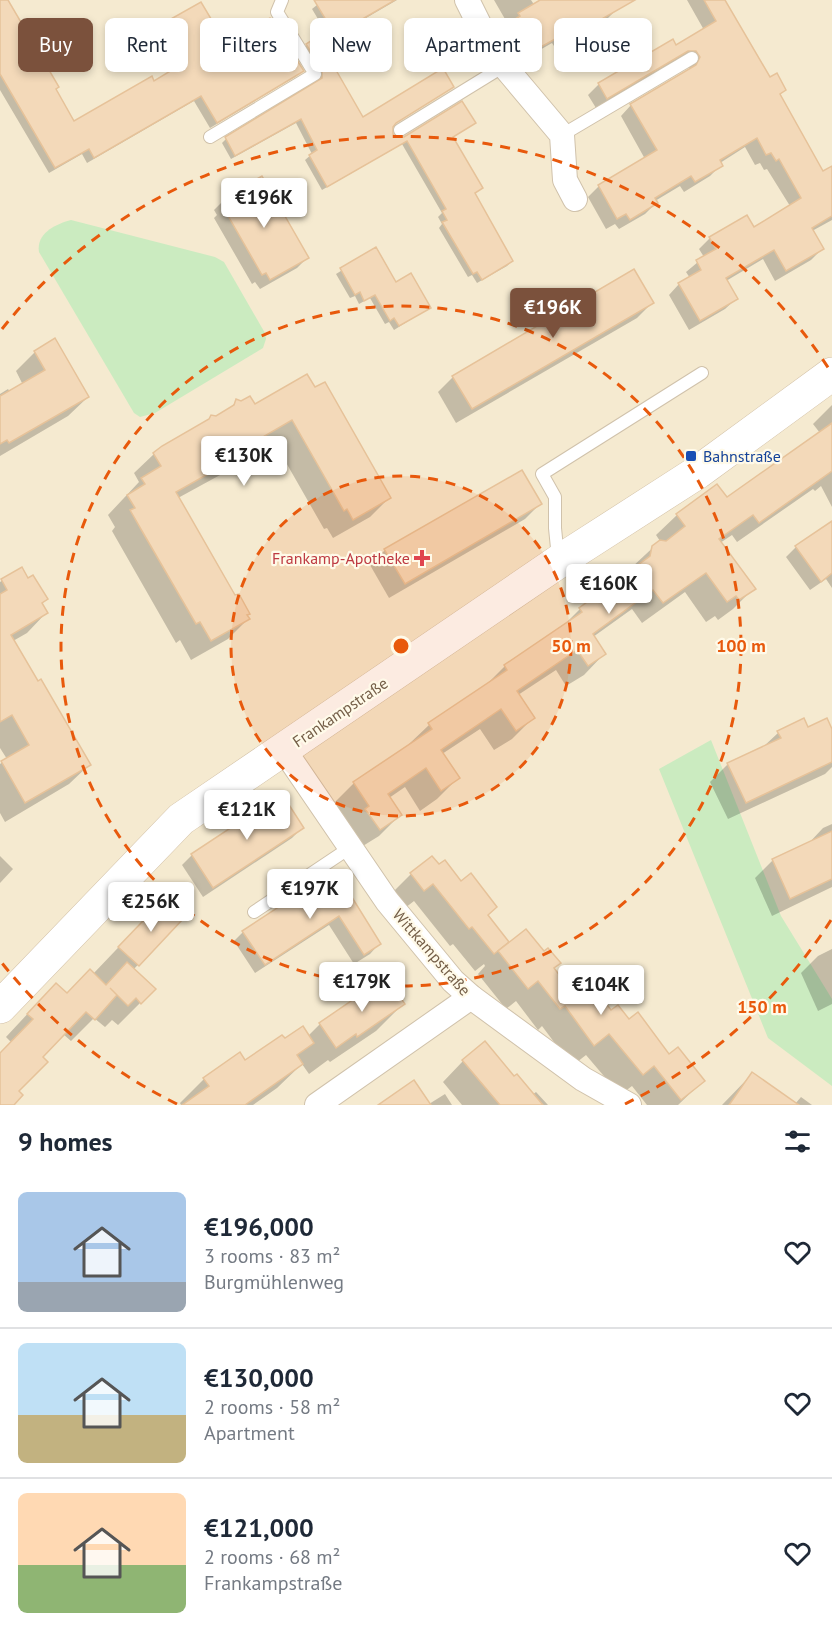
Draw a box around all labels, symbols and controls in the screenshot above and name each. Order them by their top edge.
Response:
chip: Buy [18,18,93,72]
chip: Rent [105,18,188,72]
chip: Filters [200,18,298,72]
chip: New [310,18,392,72]
chip: Apartment [404,18,542,72]
chip: House [554,18,652,72]
pin: €196K [222,178,306,229]
text: €196K [235,184,293,210]
pin: €196K [511,288,595,339]
text: €196K [524,294,582,320]
pin: €130K [202,436,286,487]
text: €130K [215,442,273,468]
place label: Bahnstraße [703,446,781,466]
marker: Bahnstraße [684,449,698,463]
place label: Frankamp-Apotheke [272,548,410,568]
marker: Frankamp-Apotheke [415,551,429,565]
pin: €160K [567,564,651,615]
text: €160K [580,570,638,596]
text: 50 m [551,634,591,657]
text: 100 m [716,634,766,657]
centre of rings [391,636,411,656]
street label: Frankampstraße [288,673,392,751]
pin: €121K [205,790,289,841]
text: €121K [218,796,276,822]
pin: €197K [268,869,352,920]
text: €197K [281,875,339,901]
pin: €256K [109,882,193,933]
text: €256K [122,888,180,914]
street label: Wittkampstraße [389,904,475,1000]
pin: €179K [320,962,404,1013]
pin: €104K [559,965,643,1016]
text: €179K [333,968,391,994]
text: €104K [572,971,630,997]
text: 150 m [737,995,787,1018]
text: 9 homes [18,1125,113,1158]
icon: filters [781,1125,814,1158]
text: €196,000 [204,1210,314,1243]
icon: home [66,1216,138,1288]
icon: heart [781,1236,814,1269]
text: 3 rooms · 83 m² [204,1243,340,1269]
text: Burgmühlenweg [204,1269,344,1295]
text: €130,000 [204,1361,314,1394]
icon: home [66,1367,138,1439]
icon: heart [781,1387,814,1420]
text: 2 rooms · 58 m² [204,1394,340,1420]
text: Apartment [204,1420,295,1446]
text: €121,000 [204,1511,314,1544]
icon: home [66,1517,138,1589]
icon: heart [781,1537,814,1570]
text: 2 rooms · 68 m² [204,1544,340,1570]
text: Frankampstraße [204,1570,342,1596]

